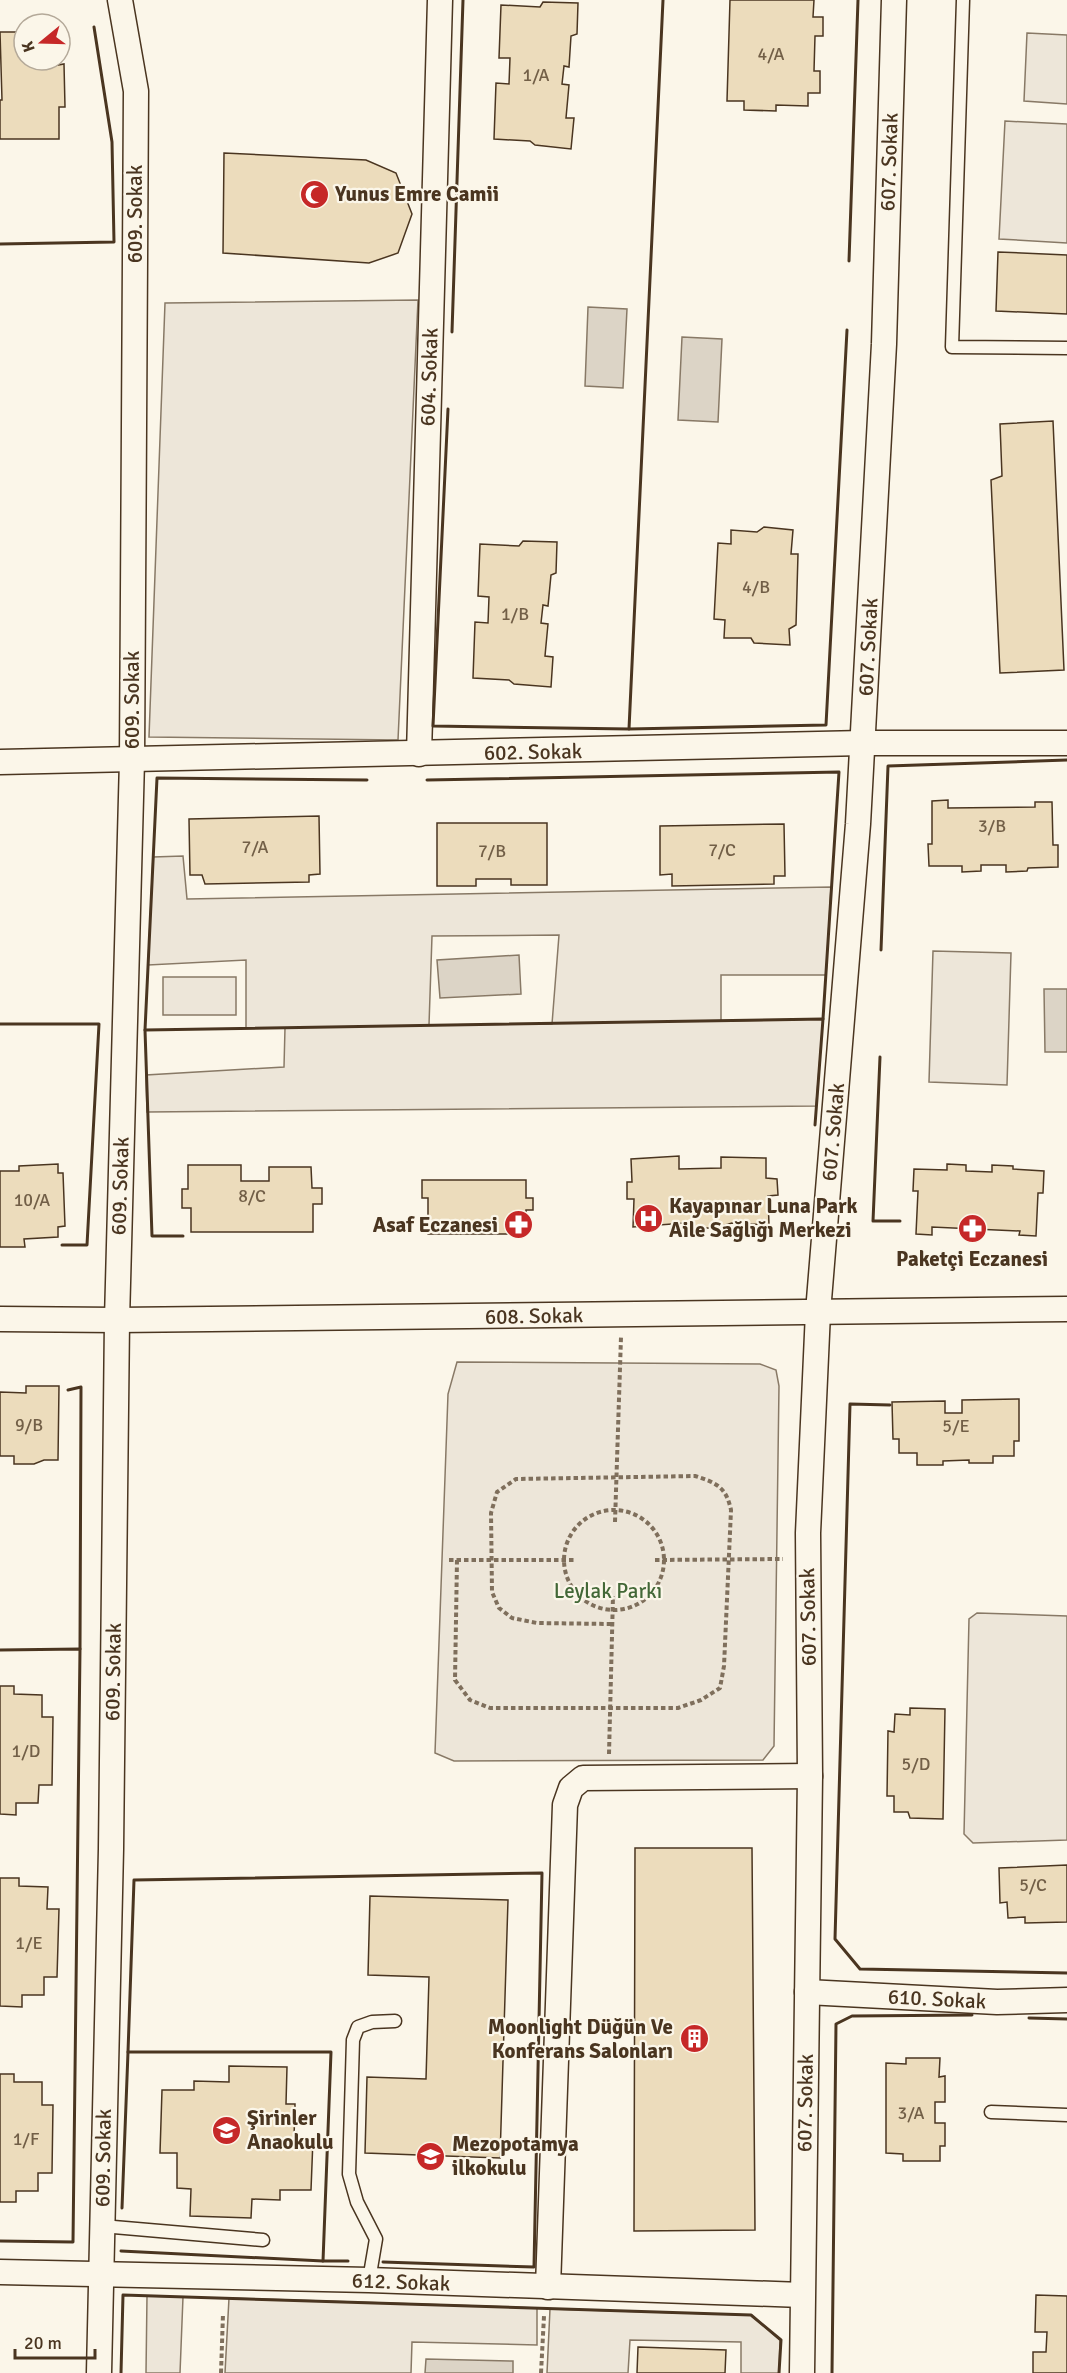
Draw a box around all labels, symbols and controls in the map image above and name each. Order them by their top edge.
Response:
north arrow [12,12,72,72]
text: K [18,39,40,55]
house number: 4/A [758,43,784,65]
house number: 1/A [523,64,549,86]
street label: 607. Sokak [874,112,904,212]
street label: 609. Sokak [122,164,148,263]
mosque icon: Yunus Emre Camii [298,178,330,210]
place label: Yunus Emre Camii [334,181,499,207]
street label: 604. Sokak [414,327,444,427]
house number: 4/B [742,576,770,598]
street label: 607. Sokak [852,597,884,697]
house number: 1/B [501,603,529,625]
street label: 609. Sokak [119,650,145,749]
street label: 602. Sokak [484,738,583,766]
house number: 3/B [978,815,1006,837]
house number: 7/A [242,836,268,858]
house number: 7/C [708,839,736,861]
house number: 7/B [478,840,506,862]
street label: 607. Sokak [816,1081,850,1182]
street label: 609. Sokak [105,1136,135,1236]
house number: 8/C [238,1185,266,1207]
house number: 10/A [14,1189,50,1211]
place label: Kayapınar Luna Park Aile Sağlığı Merkezi [669,1193,857,1243]
hospital icon: Kayapınar Luna Park Aile Sağlığı Merkezi [632,1202,664,1234]
pharmacy icon: Asaf Eczanesi [503,1209,535,1241]
place label: Asaf Eczanesi [373,1212,498,1238]
pharmacy icon: Paketçi Eczanesi [956,1212,988,1244]
place label: Paketçi Eczanesi [896,1246,1048,1272]
street label: 608. Sokak [485,1302,584,1330]
house number: 9/B [15,1414,43,1436]
house number: 5/E [942,1415,970,1437]
street label: 607. Sokak [794,1567,822,1666]
park label: Leylak Parkı [554,1578,662,1604]
street label: 609. Sokak [99,1622,127,1721]
house number: 1/D [12,1740,40,1762]
house number: 5/D [902,1753,930,1775]
house number: 5/C [1019,1874,1047,1896]
house number: 1/E [15,1932,43,1954]
street label: 610. Sokak [887,1983,987,2015]
place label: Moonlight Düğün Ve Konferans Salonları [488,2014,673,2064]
building icon: Moonlight Düğün Ve Konferans Salonları [678,2023,710,2055]
street label: 607. Sokak [791,2053,819,2152]
house number: 3/A [898,2102,924,2124]
place label: Şirinler Anaokulu [247,2105,334,2155]
street label: 609. Sokak [89,2108,117,2207]
school or university icon: Şirinler Anaokulu [210,2114,242,2146]
house number: 1/F [13,2128,39,2150]
place label: Mezopotamya ilkokulu [452,2131,579,2181]
school or university icon: Mezopotamya ilkokulu [415,2140,447,2172]
street label: 612. Sokak [351,2267,451,2297]
scale bar [15,2322,94,2360]
text: 20 m [24,2332,62,2354]

